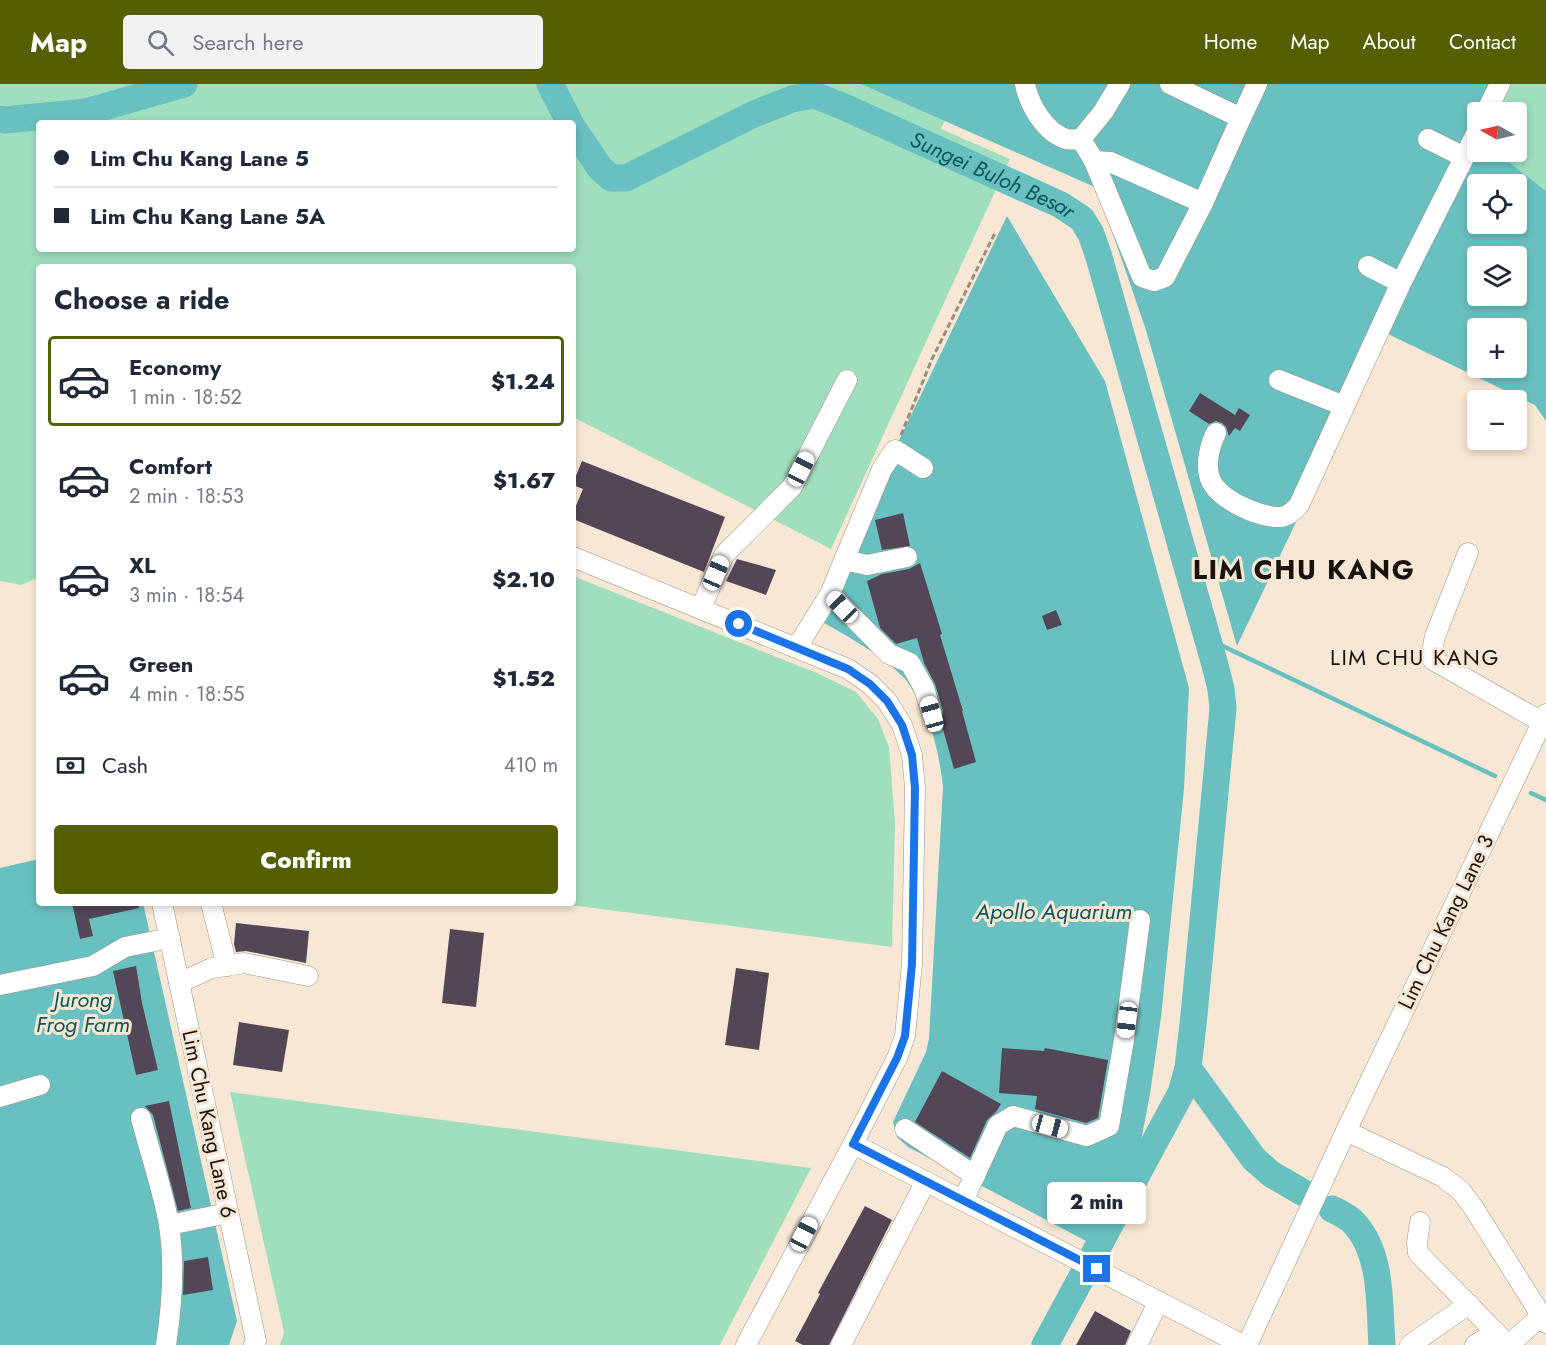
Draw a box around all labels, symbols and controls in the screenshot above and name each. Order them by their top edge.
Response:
search box [123,15,543,69]
text: Map [30,22,87,63]
icon: search [144,26,177,59]
text: Search here [192,26,304,58]
text: Home [1204,27,1257,57]
text: Map [1290,27,1330,57]
text: About [1363,27,1416,57]
text: Contact [1449,27,1516,57]
north arrow [1467,102,1527,162]
map controls [1467,102,1527,450]
water label: Sungei Buloh Besar [905,123,1083,227]
text: Lim Chu Kang Lane 5 [90,142,309,174]
button: locate [1467,174,1527,234]
text: Lim Chu Kang Lane 5A [90,200,325,232]
button: layers [1467,246,1527,306]
text: Choose a ride [54,280,229,319]
button: + [1467,318,1527,378]
text: Economy [129,351,221,383]
icon: car [57,354,111,408]
text: $1.24 [491,365,555,397]
text: 1 min · 18:52 [129,383,242,412]
button: − [1467,390,1527,450]
car [785,449,817,489]
text: Comfort [129,450,212,482]
icon: car [57,453,111,507]
text: $1.67 [493,464,555,496]
text: 2 min · 18:53 [129,482,244,511]
text: XL [129,549,156,581]
district label: LIM CHU KANG [1193,550,1415,589]
icon: car [57,552,111,606]
car [701,553,731,593]
text: $2.10 [492,563,555,595]
text: 3 min · 18:54 [129,581,244,610]
car [823,588,861,626]
route start [725,610,752,637]
district label: LIM CHU KANG [1330,641,1500,673]
text: Green [129,648,193,680]
icon: car [57,651,111,705]
text: $1.52 [492,662,555,694]
text: 4 min · 18:55 [129,680,244,709]
car [918,694,946,734]
icon: cash [54,749,87,782]
text: Cash [102,749,148,781]
text: 410 m [504,751,558,780]
button: Confirm [54,825,558,894]
street label: Lim Chu Kang Lane 3 [1391,830,1501,1014]
water label: Apollo Aquarium [975,895,1132,927]
water label: Jurong Frog Farm [36,983,130,1040]
car [1116,1001,1138,1039]
street label: Lim Chu Kang Lane 6 [174,1027,244,1221]
car [1030,1113,1070,1139]
callout: 2 min [1048,1182,1146,1224]
text: 2 min [1070,1188,1123,1217]
car [788,1214,820,1254]
route end [1083,1255,1110,1282]

